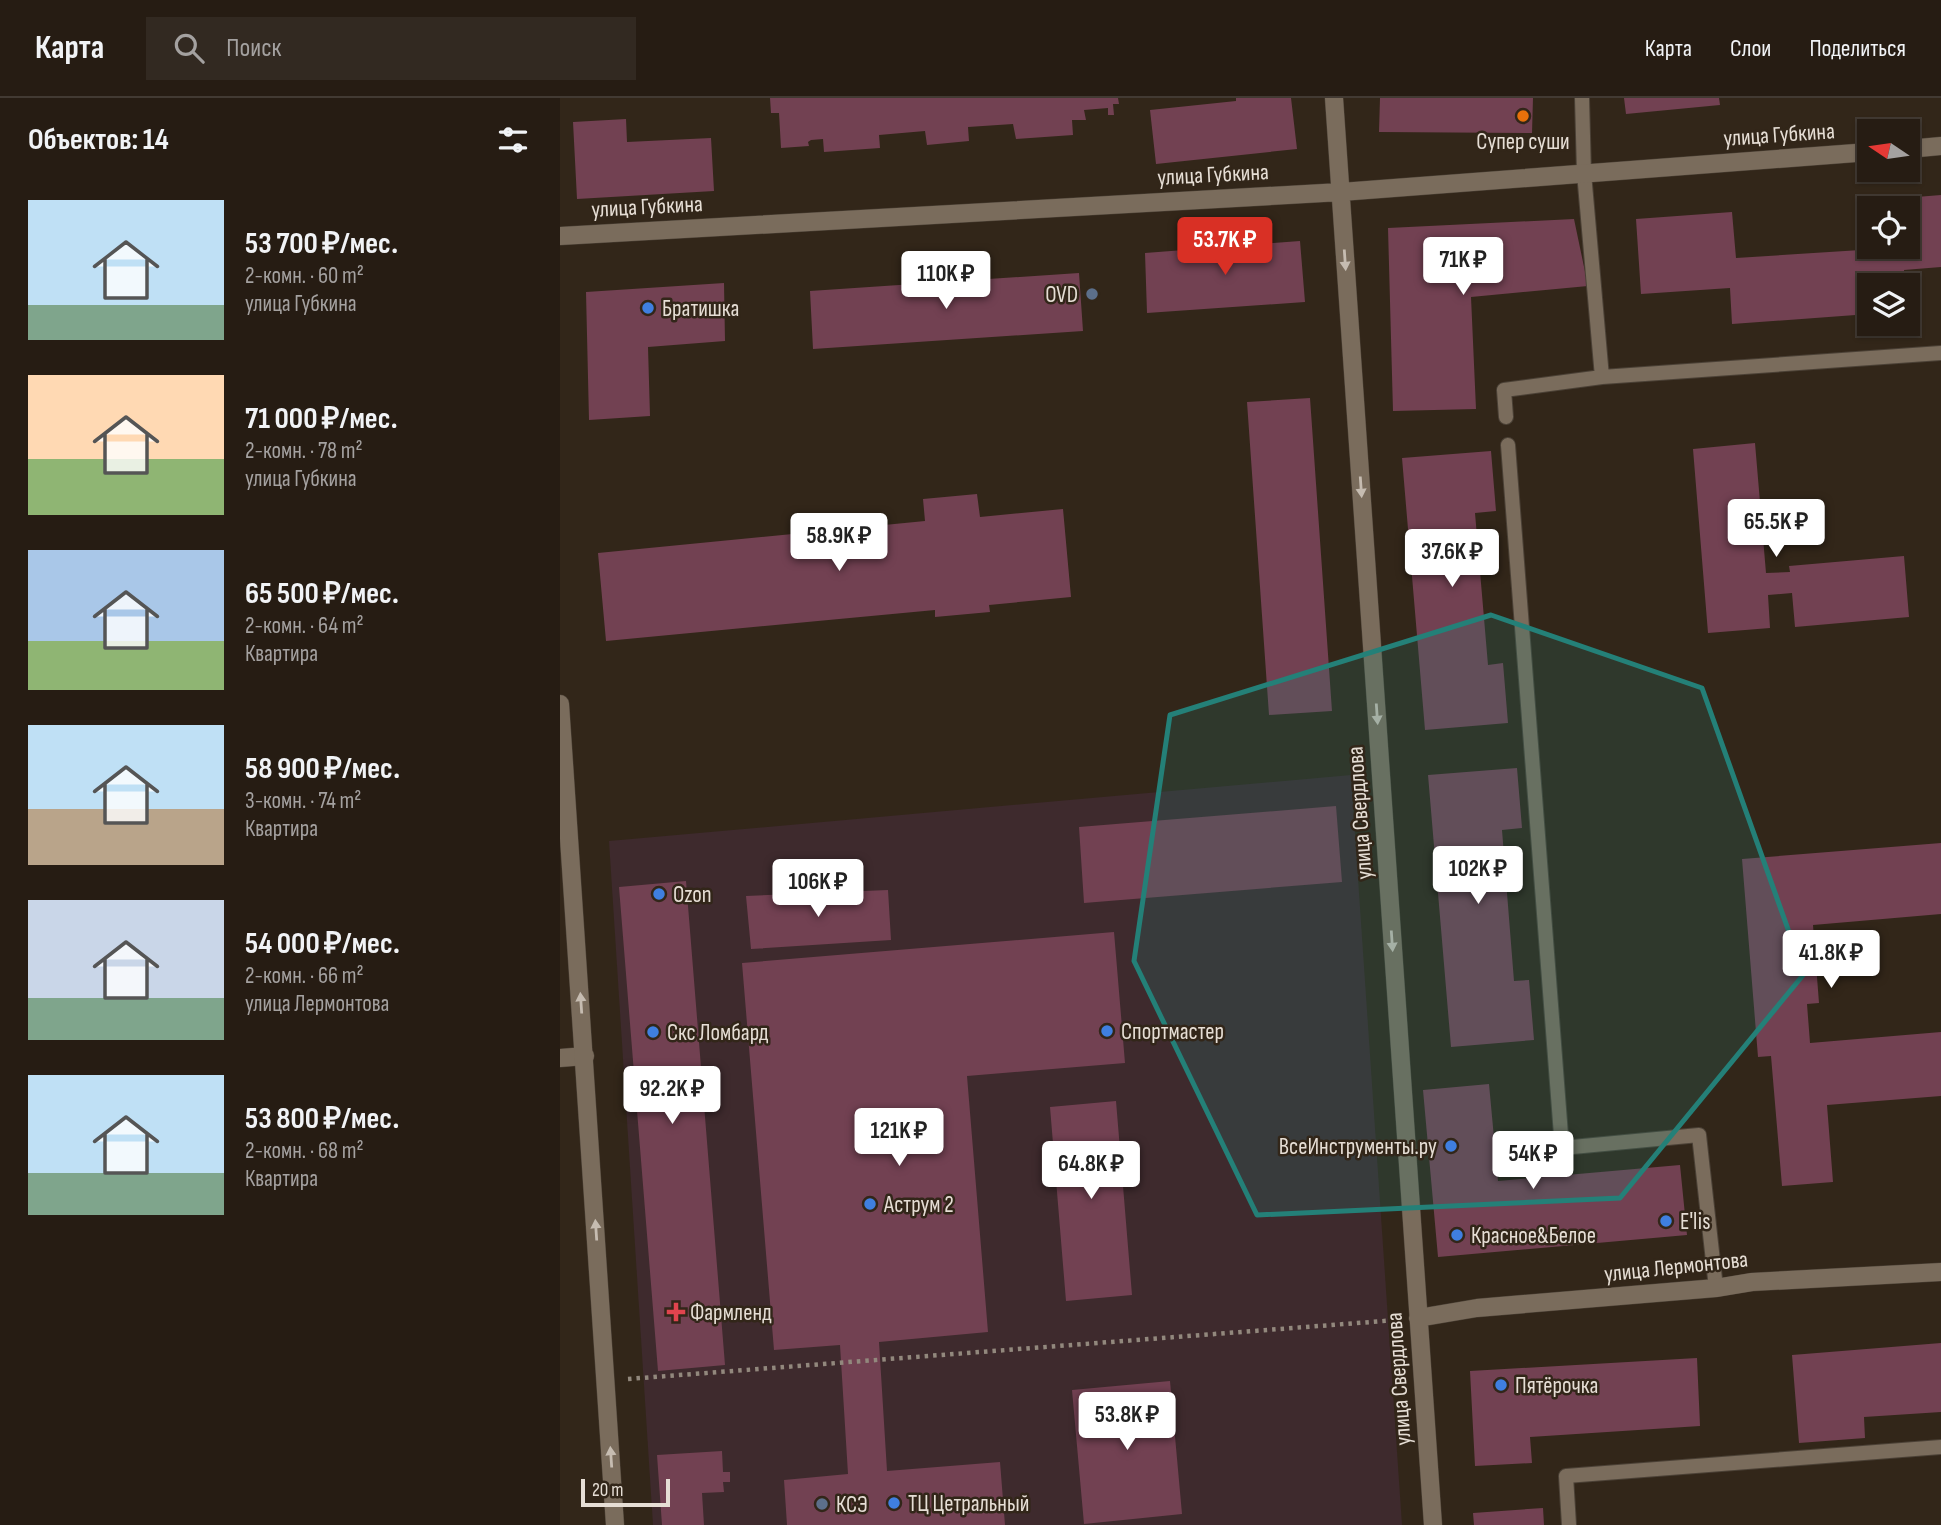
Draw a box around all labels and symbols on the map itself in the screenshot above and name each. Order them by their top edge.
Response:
marker: Супер суши [1515,108,1531,124]
street label: улица Губкина [1722,117,1836,153]
north arrow [1857,119,1920,182]
place label: Супер суши [1476,128,1570,156]
street label: улица Губкина [1157,158,1270,192]
street label: улица Губкина [591,190,704,224]
pin: 53.7K ₽ [1160,218,1290,277]
pin: 71K ₽ [1414,238,1512,297]
one-way arrow [1340,249,1351,271]
pin: 110K ₽ [889,252,1003,311]
place label: OVD [1045,281,1078,309]
marker: OVD [1084,286,1100,302]
place label: Братишка [662,295,739,323]
marker: Братишка [640,300,656,316]
one-way arrow [1356,476,1367,498]
pin: 65.5K ₽ [1711,500,1841,559]
pin: 58.9K ₽ [774,514,904,573]
pin: 37.6K ₽ [1387,530,1517,589]
one-way arrow [1371,703,1382,725]
street label: улица Свердлова [1341,745,1379,880]
pin: 102K ₽ [1421,846,1535,906]
pin: 106K ₽ [761,860,875,919]
place label: Ozon [673,881,712,909]
marker: Ozon [651,886,667,902]
one-way arrow [1387,930,1398,952]
pin: 41.8K ₽ [1766,930,1896,990]
one-way arrow [575,992,586,1014]
place label: Спортмастер [1121,1018,1224,1046]
place label: Скс Ломбард [667,1019,769,1047]
marker: Спортмастер [1099,1023,1115,1039]
marker: Скс Ломбард [645,1024,661,1040]
pin: 92.2K ₽ [607,1066,737,1126]
pin: 121K ₽ [842,1108,956,1168]
pin: 54K ₽ [1484,1132,1582,1191]
place label: ВсеИнструменты.ру [1279,1133,1437,1161]
marker: ВсеИнструменты.ру [1443,1138,1459,1154]
pin: 64.8K ₽ [1026,1142,1156,1201]
place label: Аструм 2 [883,1191,954,1219]
marker: Аструм 2 [862,1196,878,1212]
place label: E'lis [1680,1208,1710,1236]
marker: E'lis [1658,1213,1674,1229]
one-way arrow [590,1219,601,1241]
place label: Красное&Белое [1471,1222,1596,1250]
marker: Красное&Белое [1449,1227,1465,1243]
street label: улица Лермонтова [1603,1246,1749,1288]
place label: Фармленд [690,1299,772,1327]
marker: Фармленд [668,1304,684,1320]
street label: улица Свердлова [1380,1311,1418,1446]
place label: Пятёрочка [1515,1372,1598,1400]
marker: Пятёрочка [1493,1377,1509,1393]
pin: 53.8K ₽ [1062,1392,1192,1452]
one-way arrow [605,1446,616,1468]
scale bar [581,1476,670,1508]
place label: ТЦ Цетральный [908,1490,1029,1518]
place label: КСЭ [836,1491,868,1519]
marker: ТЦ Цетральный [886,1495,902,1511]
marker: КСЭ [814,1496,830,1512]

